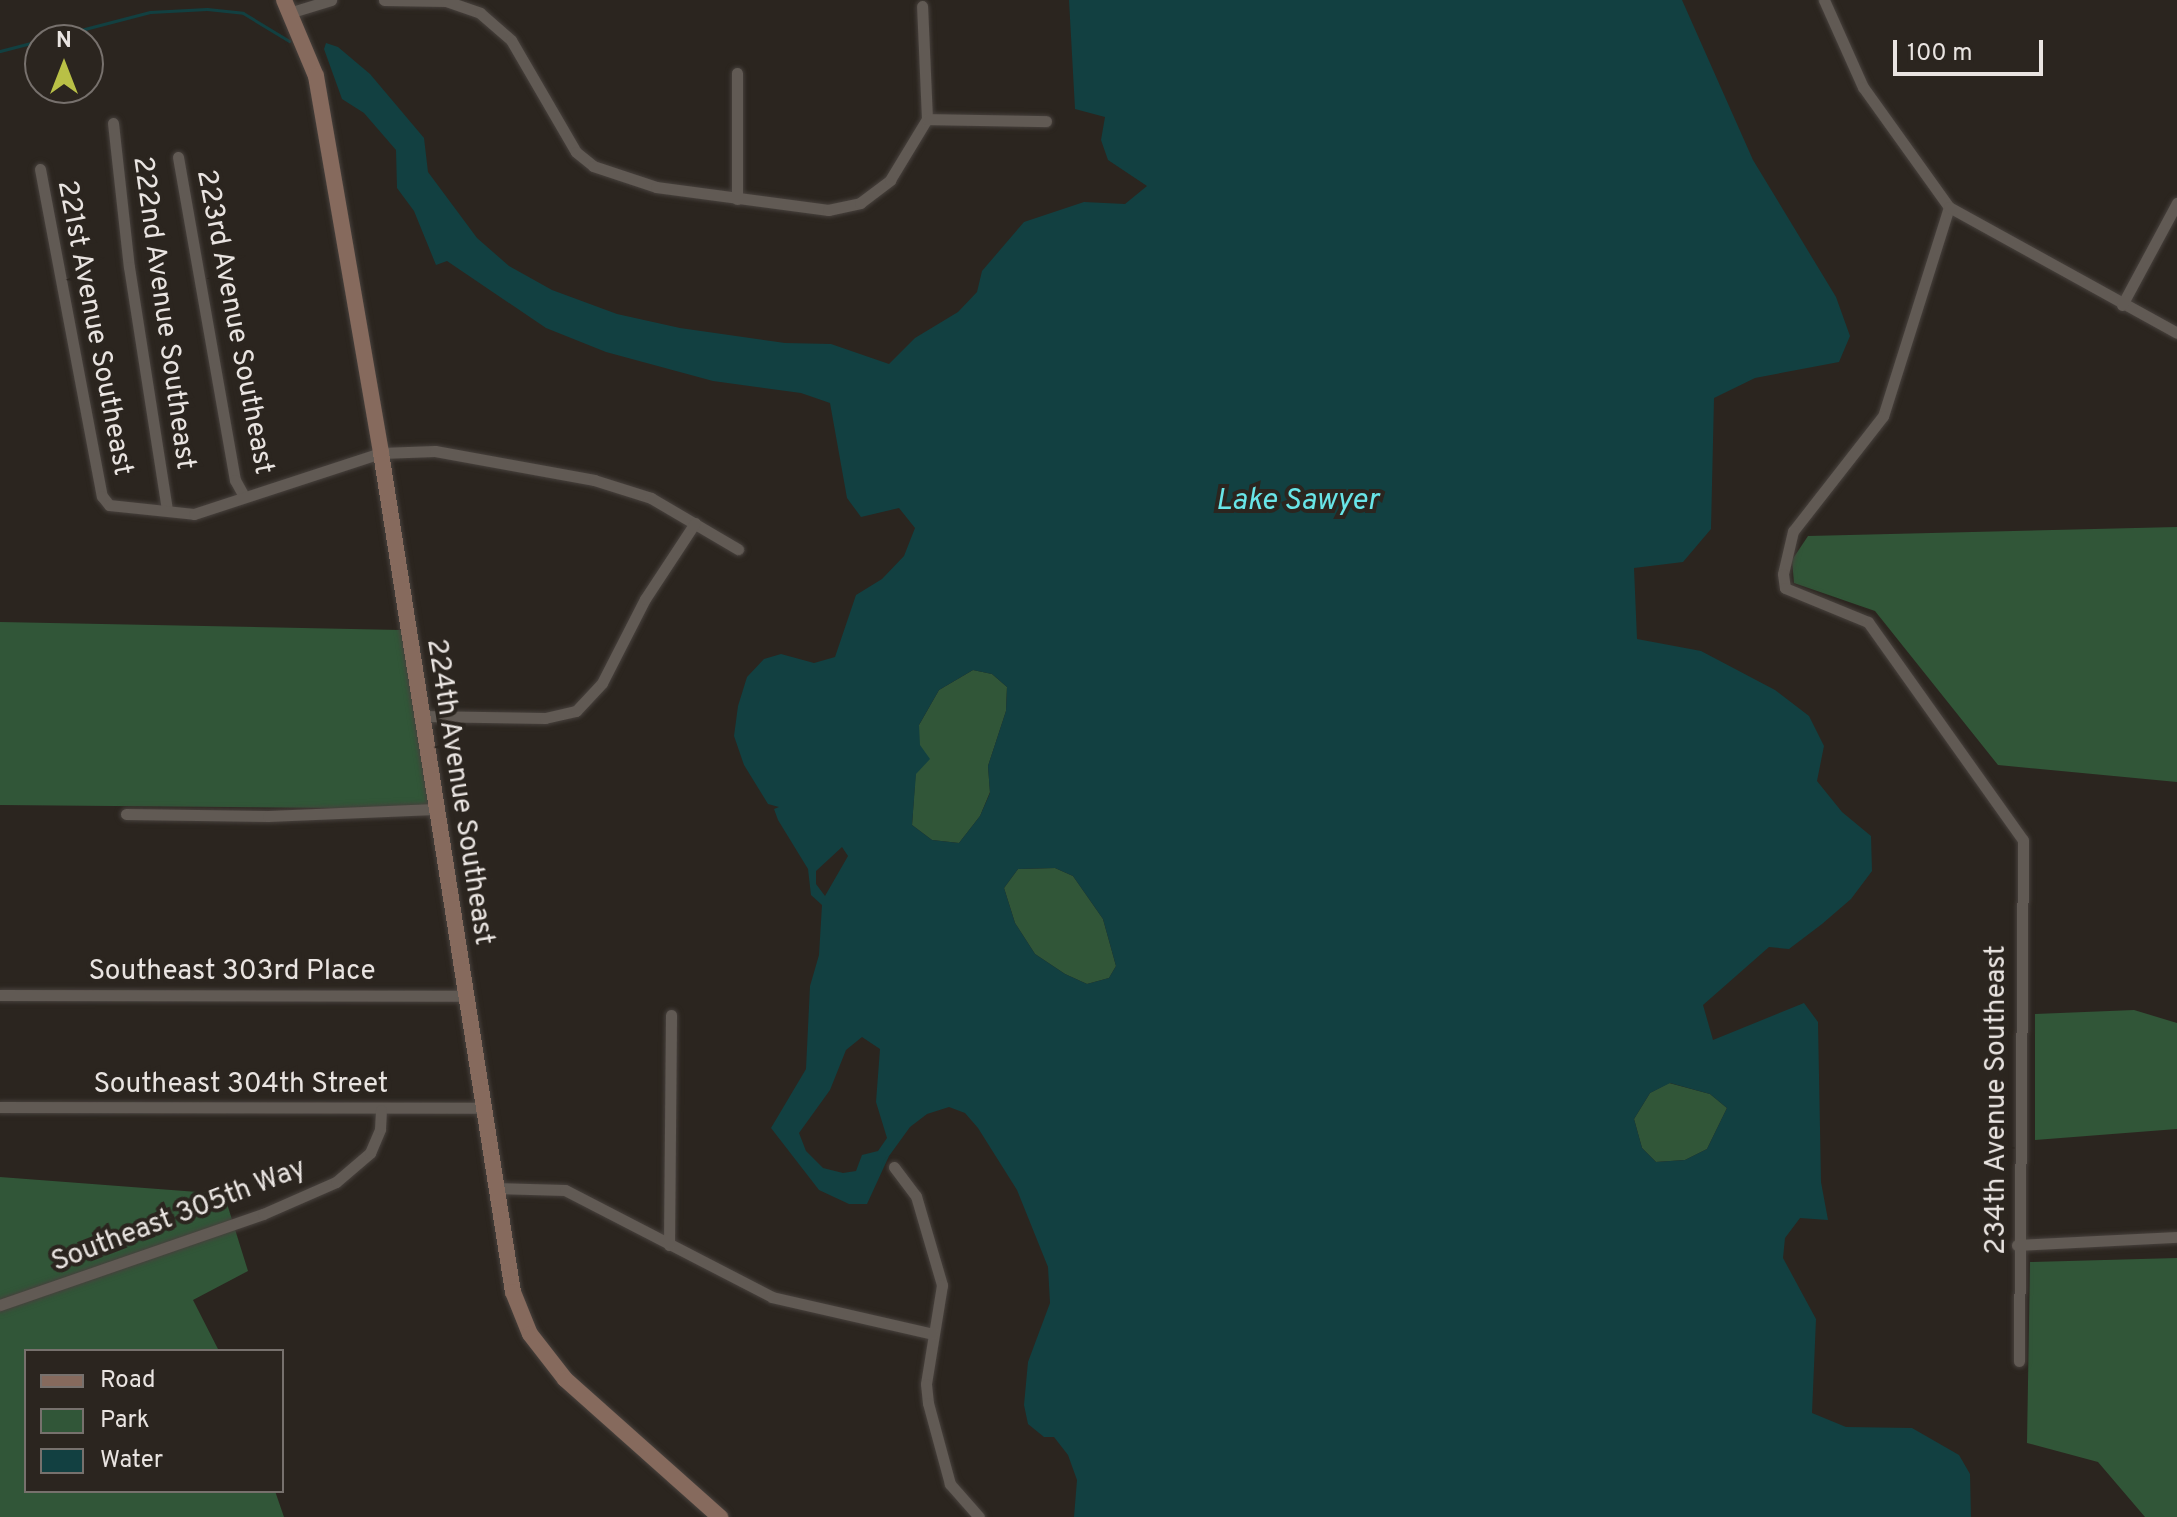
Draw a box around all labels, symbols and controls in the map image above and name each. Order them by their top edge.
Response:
north arrow [24,24,104,104]
scale bar [1897,24,2047,74]
text: N [56,28,72,55]
text: 100 m [1907,39,1973,69]
street label: 222nd Avenue Southeast [124,154,202,472]
street label: 223rd Avenue Southeast [188,166,280,478]
street label: 221st Avenue Southeast [49,177,139,479]
water label: Lake Sawyer [1215,484,1379,520]
street label: 224th Avenue Southeast [418,636,500,948]
street label: 234th Avenue Southeast [1980,945,2014,1255]
street label: Southeast 303rd Place [89,955,375,989]
street label: Southeast 304th Street [94,1068,388,1102]
street label: Southeast 305th Way [47,1152,311,1280]
legend [24,1349,284,1493]
text: Road [100,1366,156,1396]
text: Park [100,1406,150,1436]
text: Water [100,1446,163,1476]

